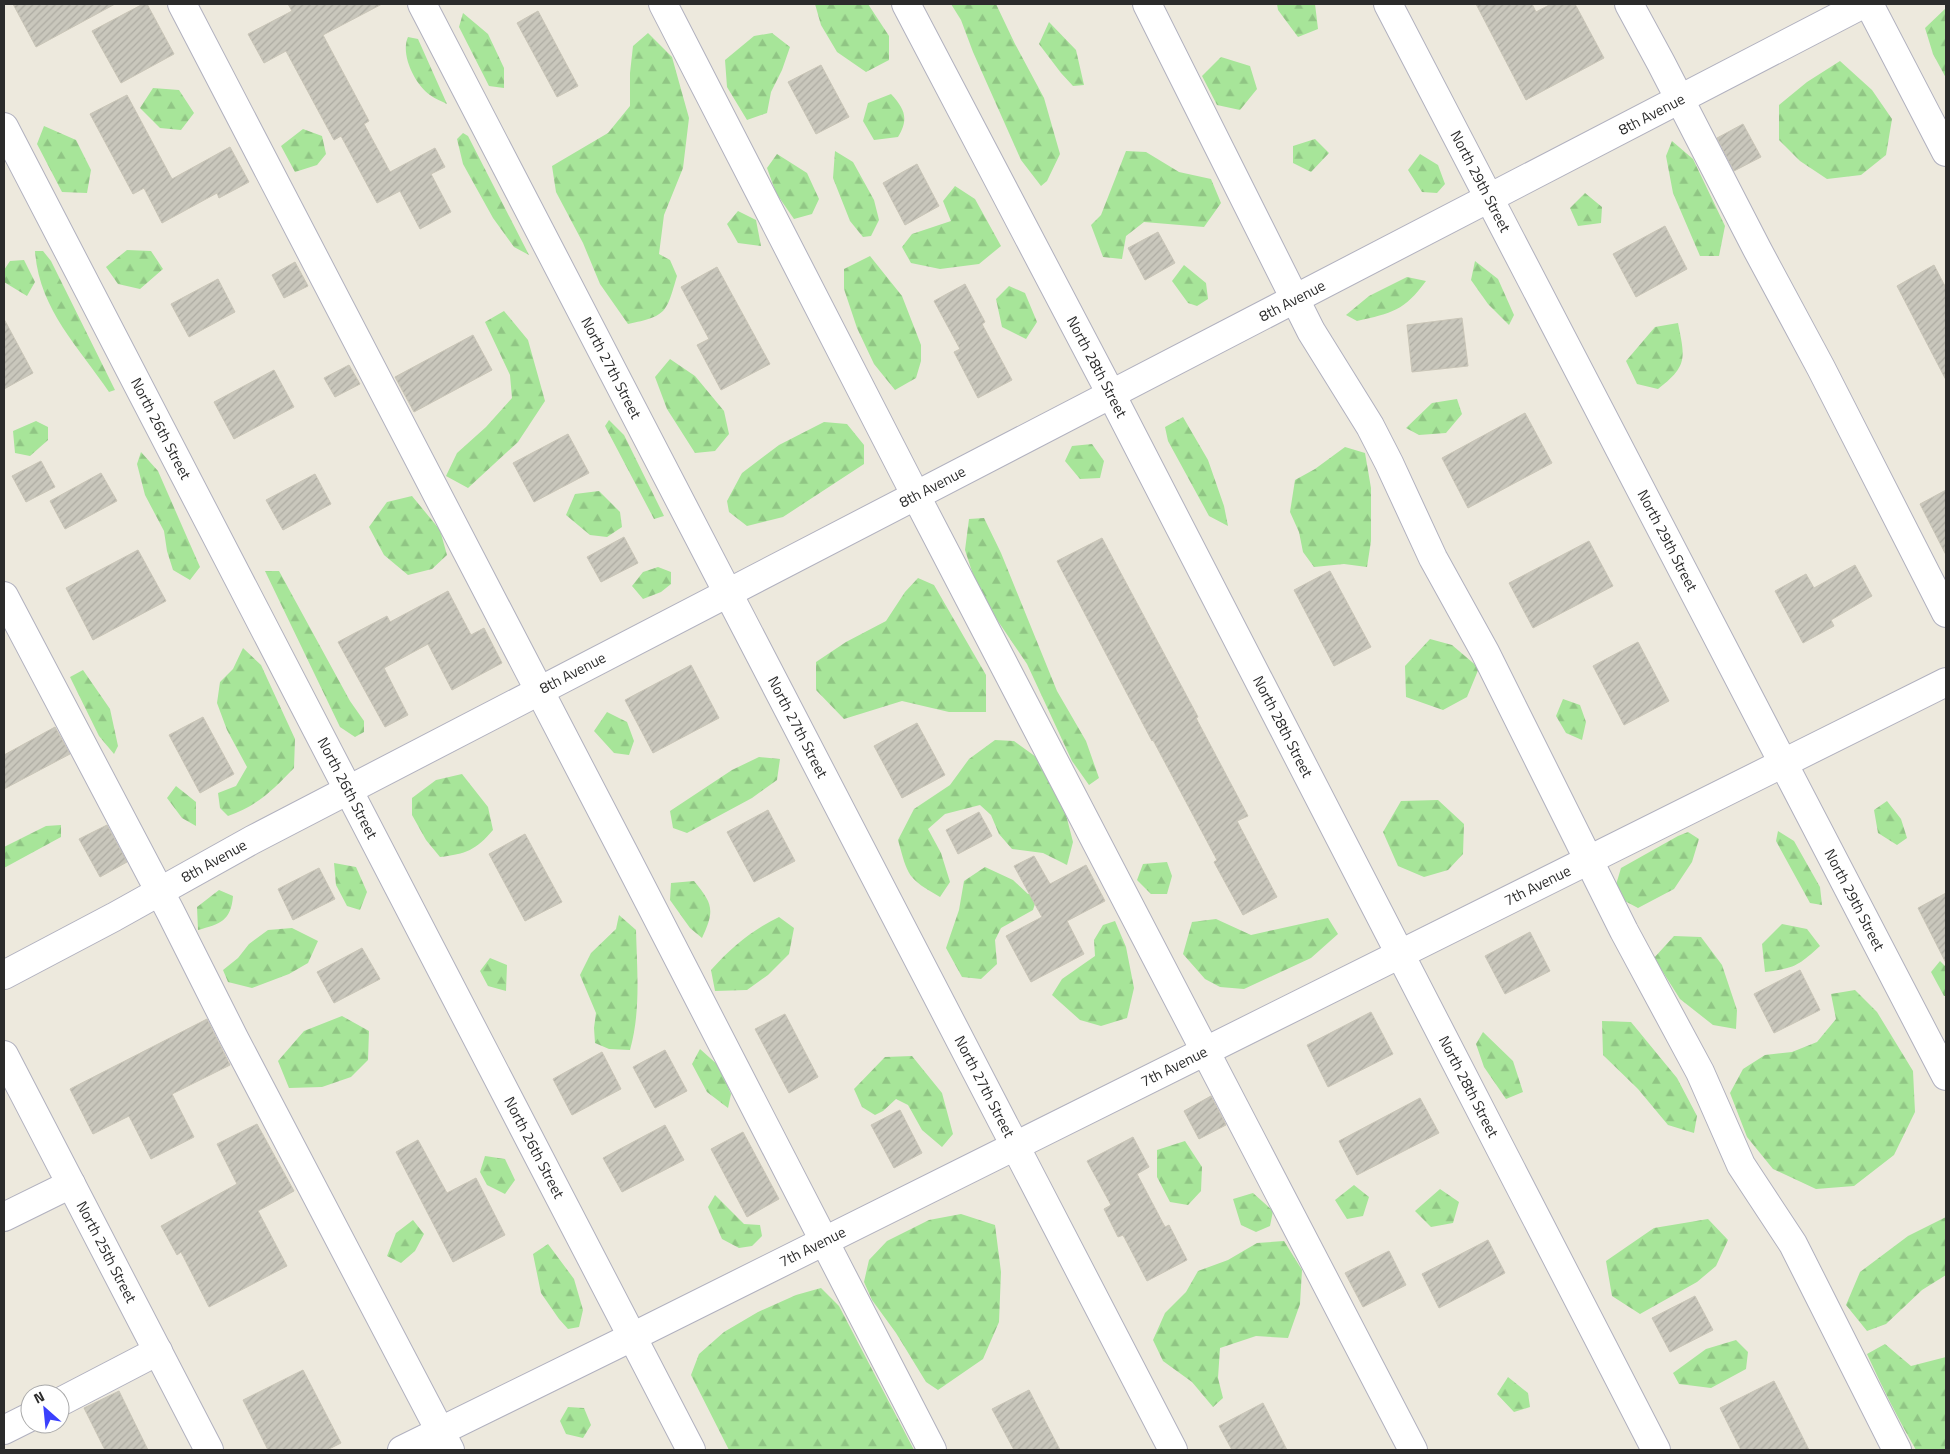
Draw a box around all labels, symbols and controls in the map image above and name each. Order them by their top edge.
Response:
street label: 8th Avenue [1614,87,1689,141]
street label: North 29th Street [1445,126,1517,237]
street label: 8th Avenue [1255,274,1329,327]
street label: North 28th Street [1061,312,1134,422]
street label: North 27th Street [575,313,648,423]
street label: North 26th Street [125,374,197,484]
street label: 8th Avenue [895,460,970,513]
street label: North 29th Street [1632,485,1704,596]
street label: 8th Avenue [535,646,610,699]
street label: North 28th Street [1247,671,1319,782]
street label: North 27th Street [762,672,834,783]
street label: North 26th Street [312,733,384,844]
street label: 8th Avenue [177,833,251,888]
street label: North 29th Street [1819,845,1891,955]
street label: 7th Avenue [1500,859,1575,912]
street label: North 27th Street [949,1031,1021,1142]
street label: North 28th Street [1433,1031,1505,1142]
street label: 7th Avenue [1137,1040,1211,1093]
street label: North 26th Street [498,1092,571,1203]
street label: North 25th Street [71,1197,143,1307]
street label: 7th Avenue [775,1220,850,1273]
north arrow [20,1384,70,1434]
text: N [30,1385,48,1409]

